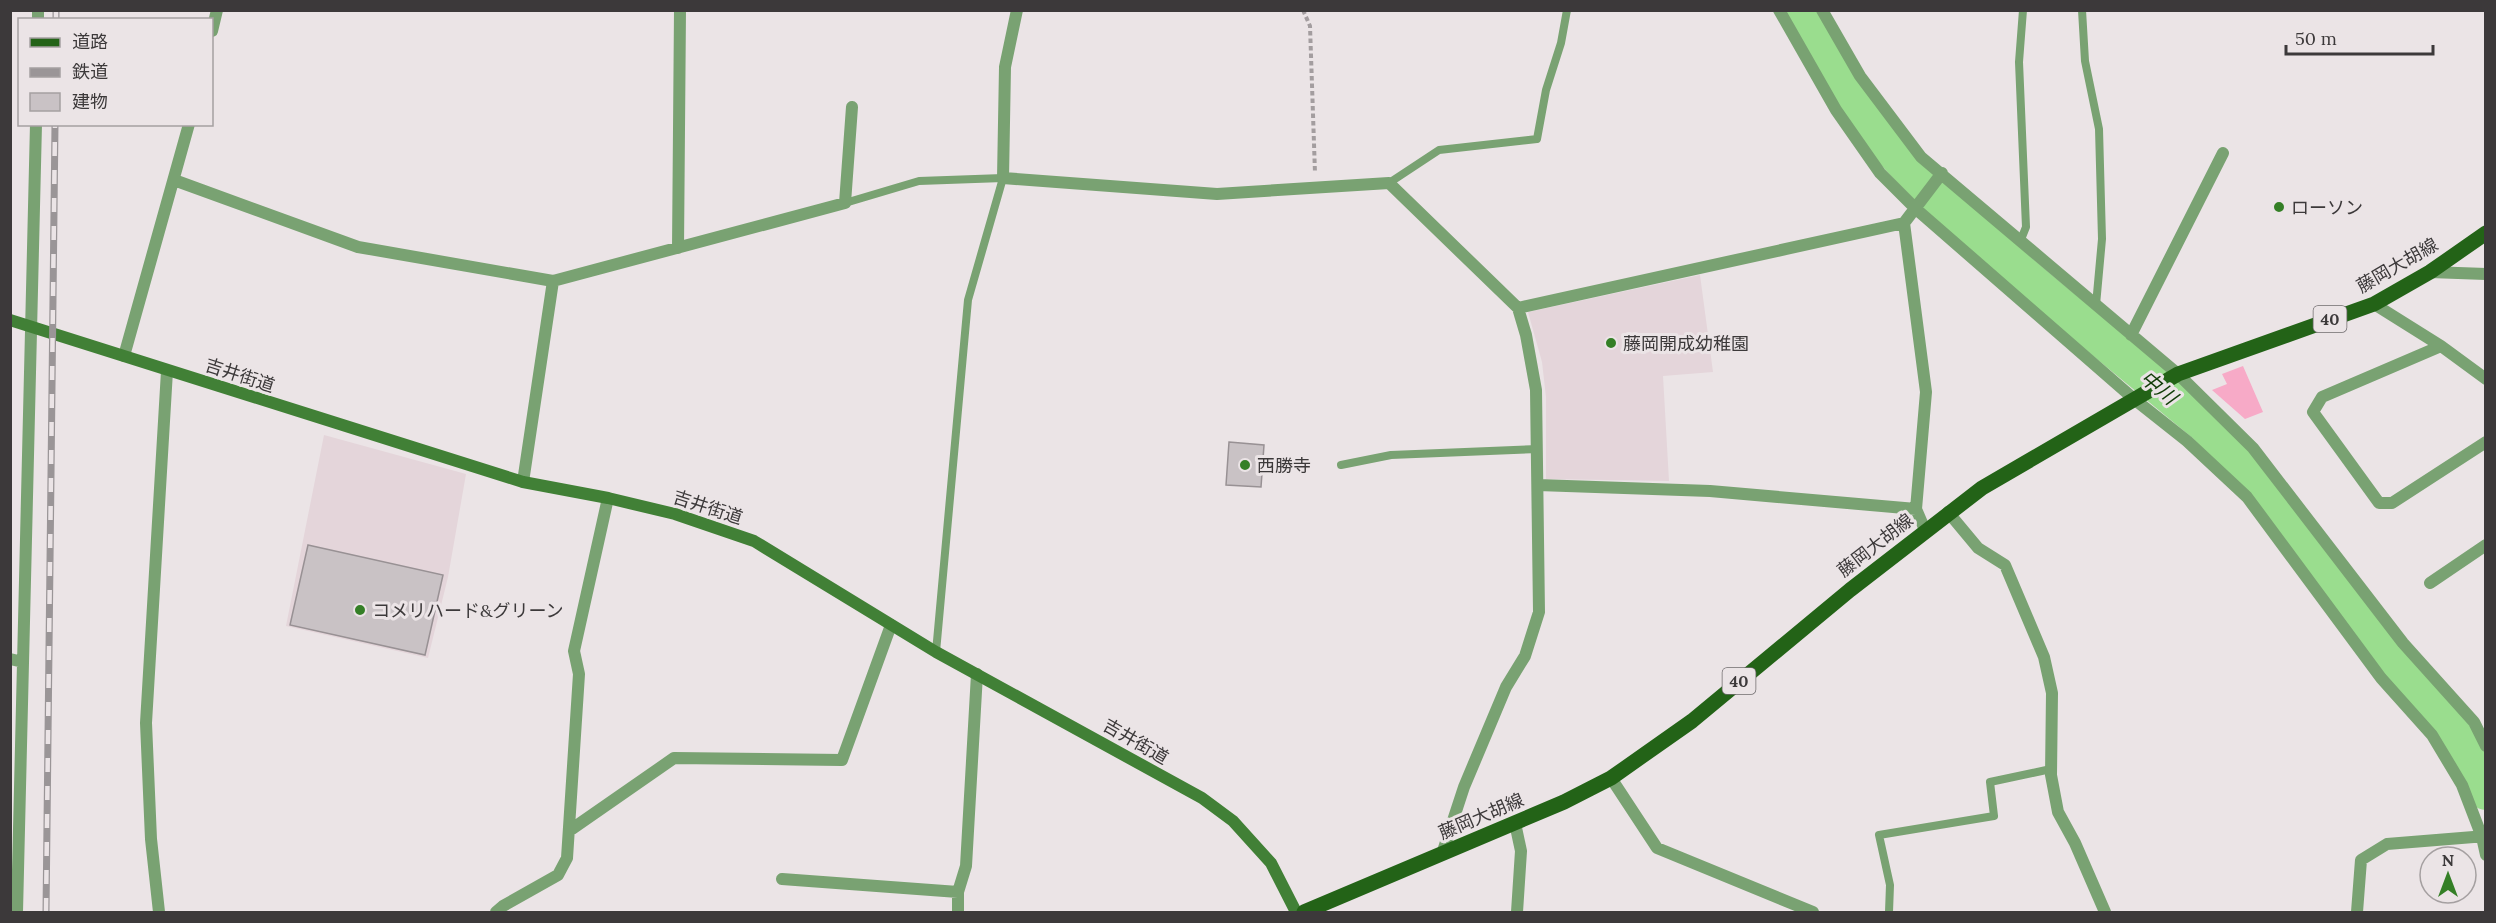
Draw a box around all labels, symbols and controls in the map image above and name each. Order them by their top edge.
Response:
legend [18,18,213,126]
scale bar [2286,18,2433,56]
text: 50 m [2295,27,2337,50]
text: 道路 [72,30,108,53]
text: 鉄道 [72,60,108,83]
text: 建物 [72,90,108,113]
place label: ローソン [2291,196,2363,219]
marker: ローソン [2272,200,2286,214]
street label: 藤岡大胡線 [2352,233,2442,297]
road number: 40 [2314,306,2346,332]
place label: 藤岡開成幼稚園 [1623,332,1749,355]
marker: 藤岡開成幼稚園 [1604,336,1618,350]
street label: 吉井街道 [202,353,278,397]
water label: 中川 [2136,365,2184,411]
place label: 西勝寺 [1257,454,1311,477]
marker: 西勝寺 [1238,458,1252,472]
street label: 吉井街道 [670,485,746,529]
street label: 藤岡大胡線 [1832,508,1918,582]
place label: コメリハード&グリーン [372,599,564,622]
marker: コメリハード&グリーン [353,603,367,617]
road number: 40 [1722,668,1756,694]
street label: 吉井街道 [1099,713,1173,769]
street label: 藤岡大胡線 [1435,788,1527,844]
north arrow [2418,845,2478,905]
text: N [2442,850,2454,870]

